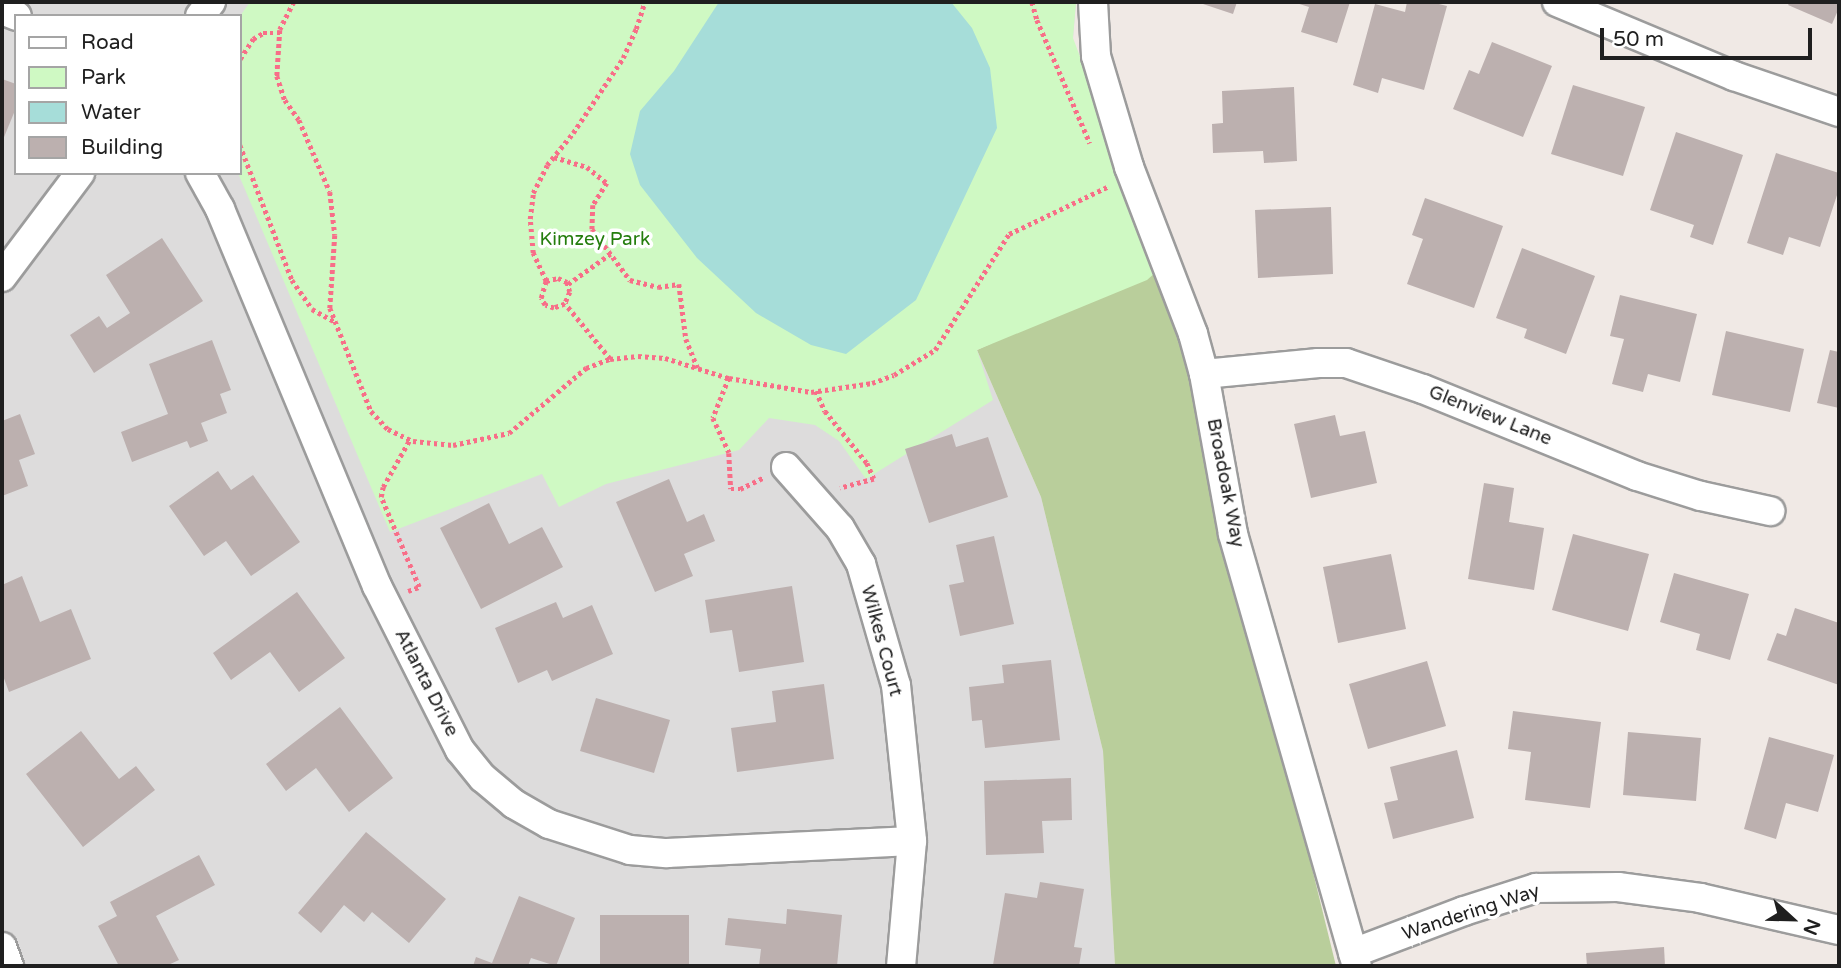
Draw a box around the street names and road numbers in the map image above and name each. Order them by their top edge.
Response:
street label: Glenview Lane [1425,381,1555,451]
street label: Broadoak Way [1201,417,1249,549]
street label: Wilkes Court [855,583,907,699]
street label: Atlanta Drive [389,626,463,740]
street label: Wandering Way [1399,880,1543,946]

